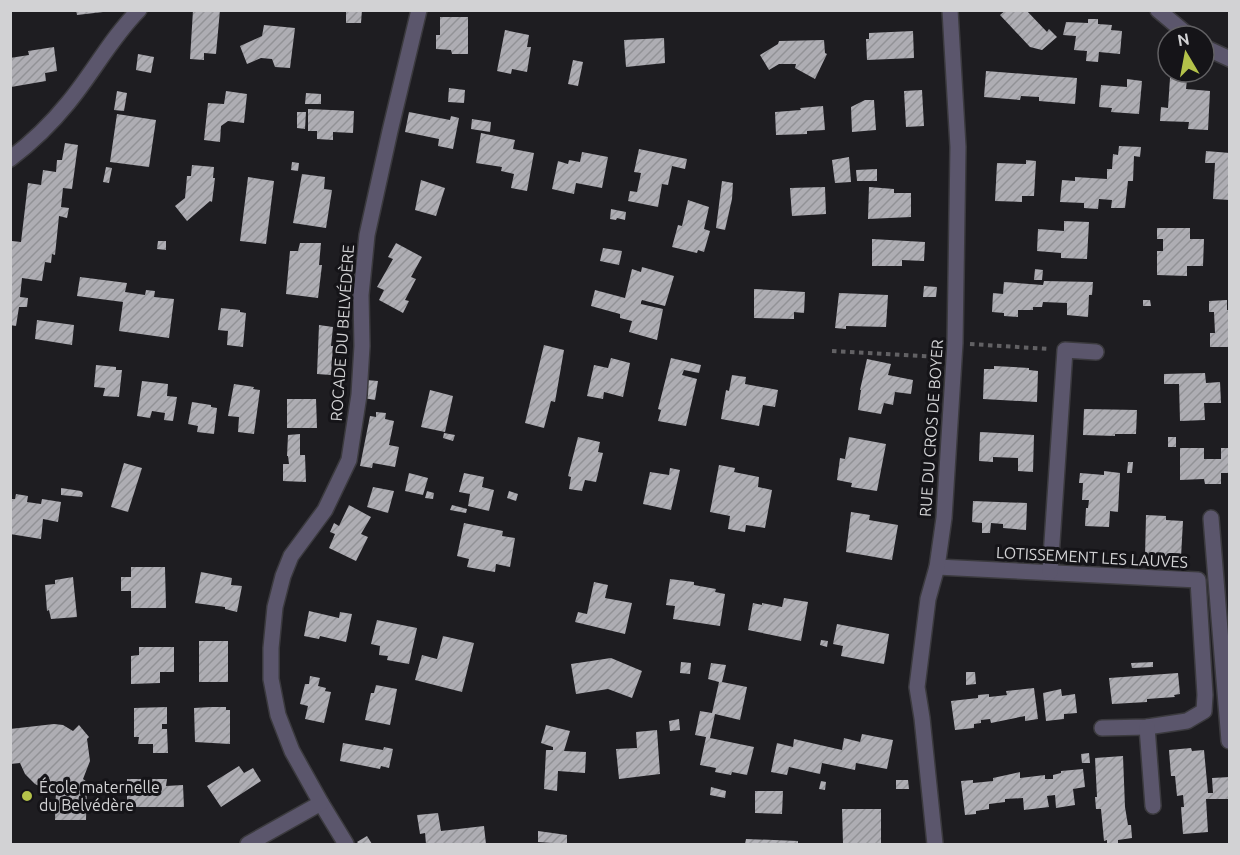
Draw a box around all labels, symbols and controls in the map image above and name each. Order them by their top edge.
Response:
north arrow [1156,24,1216,84]
text: N [1176,29,1191,49]
street label: ROCADE DU BELVÉDÈRE [325,244,357,422]
street label: RUE DU CROS DE BOYER [916,339,946,517]
street label: LOTISSEMENT LES LAUVES [996,543,1188,571]
place label: École maternelle du Belvédère [39,776,160,814]
marker: École maternelle du Belvédère [20,789,34,803]

